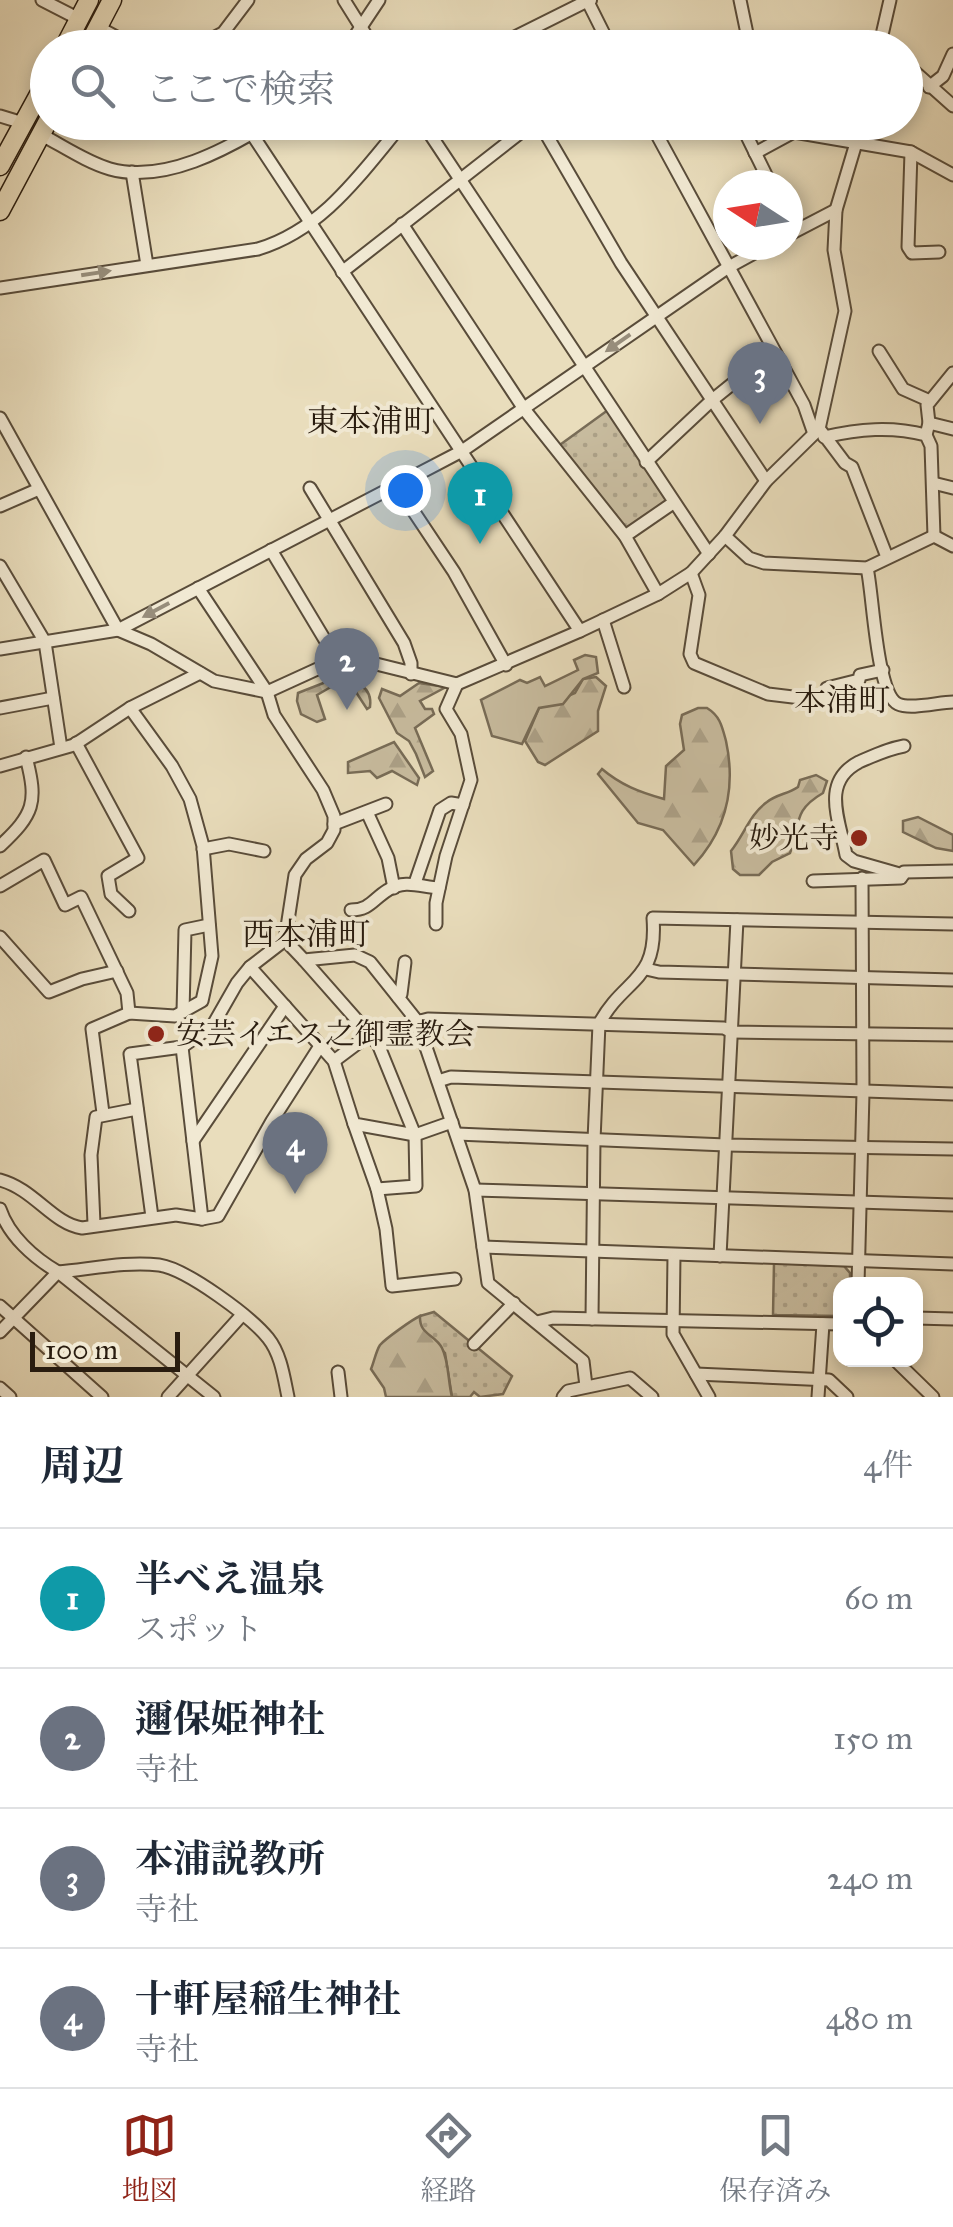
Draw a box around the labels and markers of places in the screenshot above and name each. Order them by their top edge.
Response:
pin: 3 [728,342,792,424]
pin: 1 [448,462,512,544]
pin: 2 [314,628,380,710]
place label: 妙光寺 [749,820,839,856]
marker: 妙光寺 [848,827,870,849]
place label: 安芸イエス之御霊教会 [176,1016,475,1052]
marker: 安芸イエス之御霊教会 [145,1023,167,1045]
pin: 4 [262,1112,328,1194]

